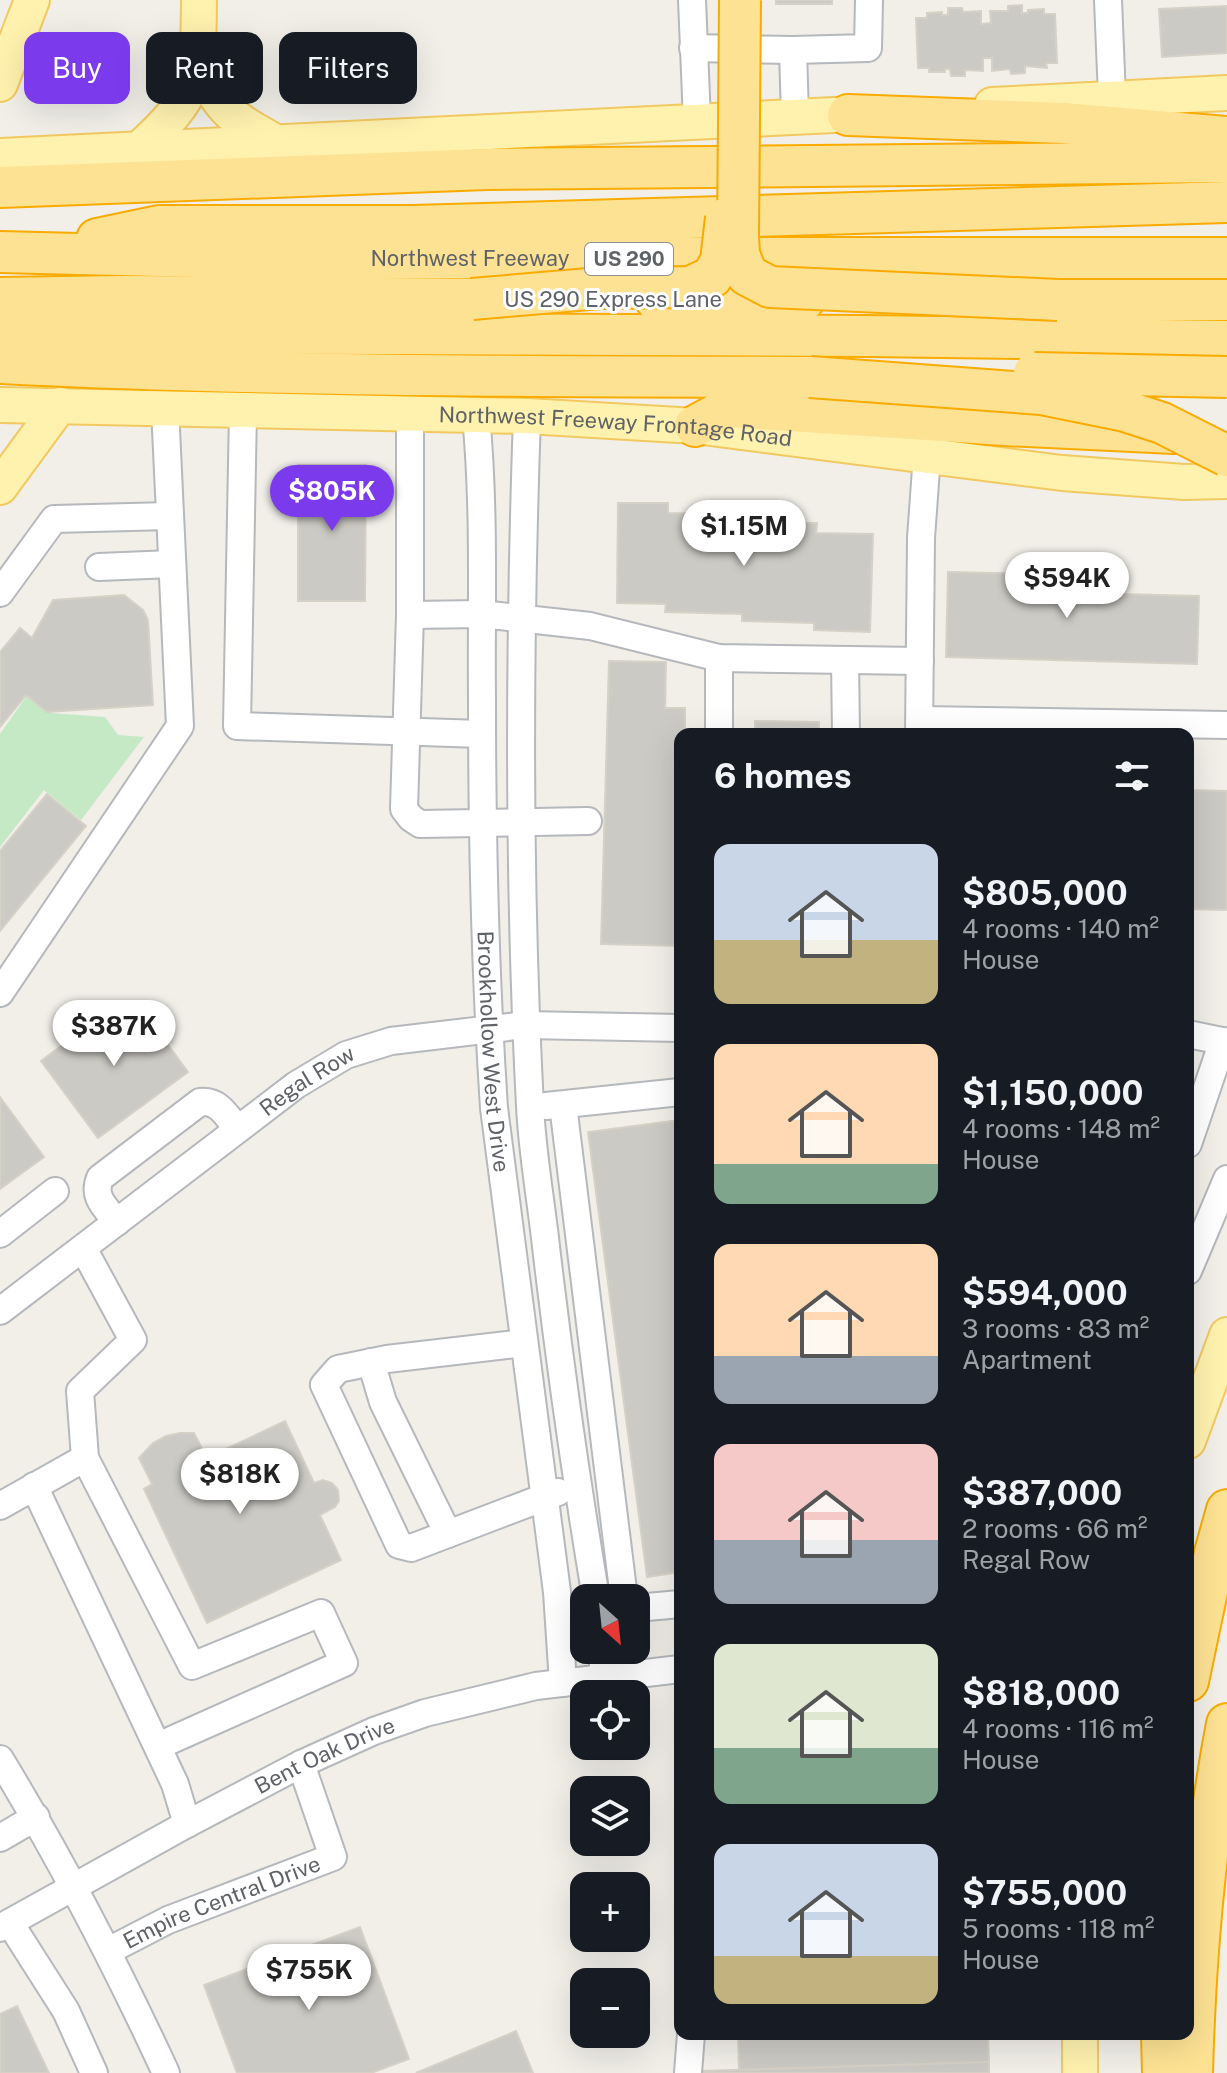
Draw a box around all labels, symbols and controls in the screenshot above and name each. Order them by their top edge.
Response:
chip: Buy [24,32,130,104]
chip: Rent [146,32,263,104]
chip: Filters [279,32,417,104]
road number: US 290 [585,243,673,275]
street label: Northwest Freeway [370,245,570,271]
street label: US 290 Express Lane [504,286,722,312]
street label: Northwest Freeway Frontage Road [438,401,794,451]
pin: $805K [276,465,388,533]
text: $805K [288,475,376,506]
pin: $1.15M [679,500,809,568]
text: $1.15M [700,510,788,541]
pin: $594K [1011,552,1123,620]
text: $594K [1023,562,1111,593]
icon: filters [1110,754,1154,798]
text: 6 homes [714,756,852,796]
text: $805,000 [962,873,1128,913]
icon: home [778,876,874,972]
text: 4 rooms · 140 m² [962,913,1159,944]
street label: Brookhollow West Drive [472,930,515,1174]
text: House [962,944,1039,975]
pin: $387K [58,1000,170,1068]
text: $387K [71,1010,157,1041]
street label: Regal Row [254,1040,359,1121]
text: $1,150,000 [962,1073,1143,1113]
icon: home [778,1076,874,1172]
text: 4 rooms · 148 m² [962,1113,1160,1144]
text: House [962,1144,1039,1175]
text: $594,000 [962,1273,1128,1313]
icon: home [778,1276,874,1372]
text: 3 rooms · 83 m² [962,1313,1149,1344]
text: Apartment [962,1344,1092,1375]
pin: $818K [184,1448,296,1516]
text: $818K [199,1458,281,1489]
text: $387,000 [962,1473,1122,1513]
icon: home [778,1476,874,1572]
text: 2 rooms · 66 m² [962,1513,1148,1544]
text: Regal Row [962,1544,1090,1575]
north arrow [570,1584,650,1664]
map controls [570,1584,650,2048]
text: $818,000 [962,1673,1120,1713]
icon: home [778,1676,874,1772]
button: locate [570,1680,650,1760]
street label: Bent Oak Drive [250,1712,398,1799]
text: 4 rooms · 116 m² [962,1713,1154,1744]
text: House [962,1744,1039,1775]
button: layers [570,1776,650,1856]
street label: Empire Central Drive [119,1850,324,1954]
button: + [570,1872,650,1952]
text: $755,000 [962,1873,1127,1913]
icon: home [778,1876,874,1972]
text: 5 rooms · 118 m² [962,1913,1155,1944]
pin: $755K [253,1944,365,2012]
text: House [962,1944,1039,1975]
text: $755K [265,1954,353,1985]
button: − [570,1968,650,2048]

